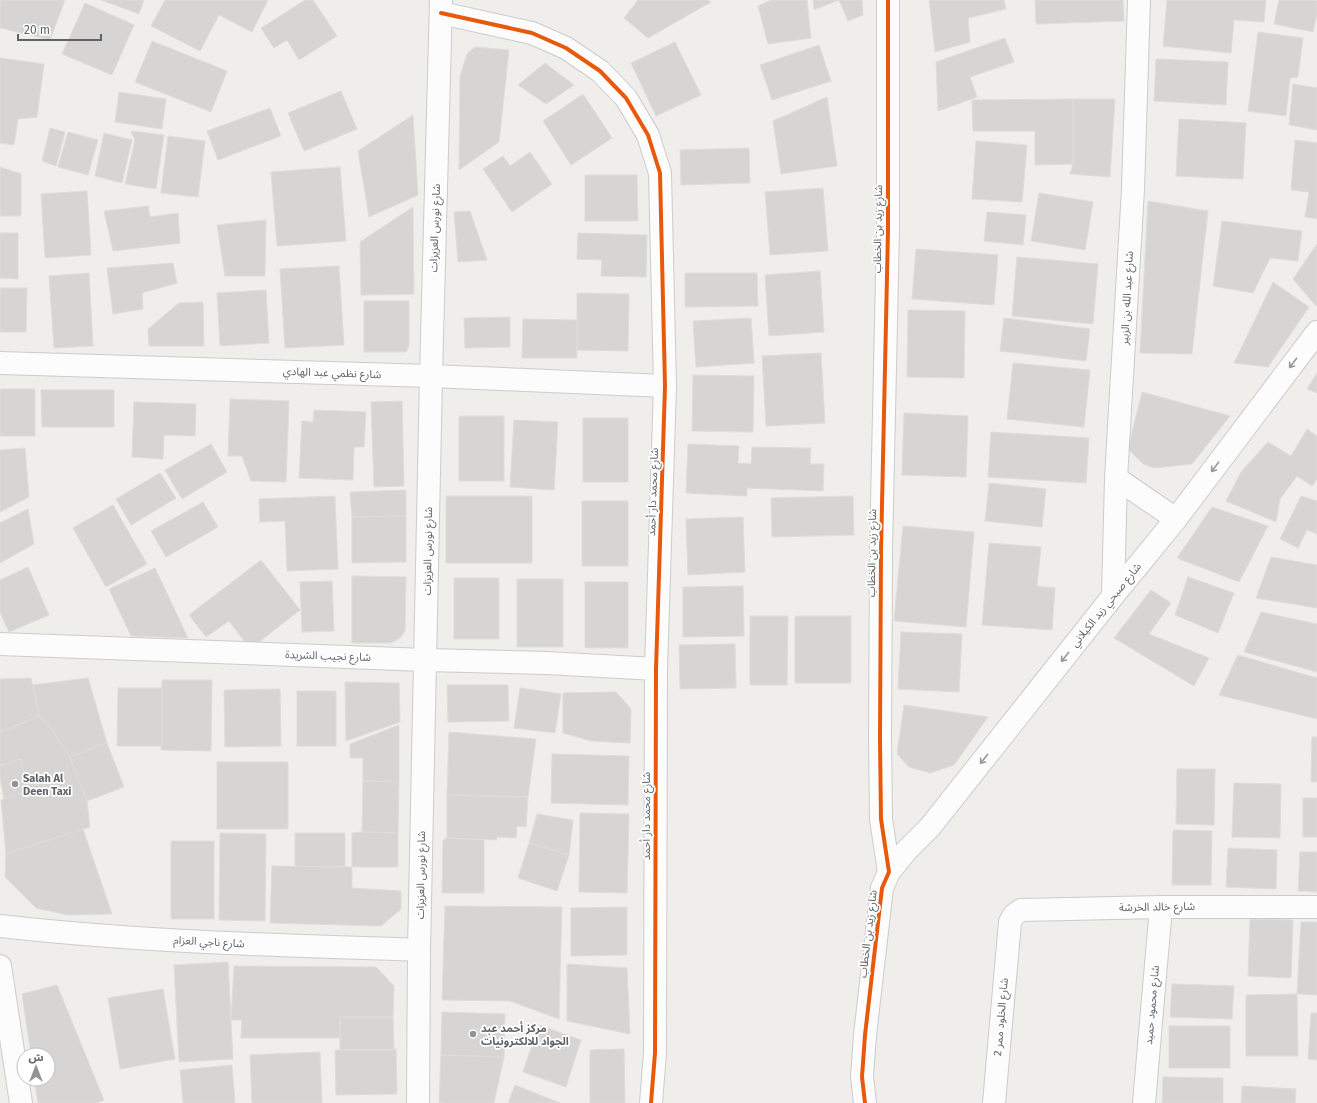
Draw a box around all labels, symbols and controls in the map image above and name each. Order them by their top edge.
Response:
scale bar [18,16,101,42]
text: 20 m [24,23,50,37]
street label: شارع نورس العزيزات [427,183,444,273]
street label: شارع زيد بن الخطاب [871,184,886,273]
street label: شارع عبد الله بن الزبير [1118,250,1137,346]
one-way arrow [1289,358,1298,369]
street label: شارع نظمي عبد الهادي [282,365,382,384]
street label: شارع محمد دار أحمد [645,447,662,536]
one-way arrow [1211,461,1219,472]
street label: شارع نورس العزيزات [421,506,436,595]
street label: شارع زيد بن الخطاب [865,508,880,597]
street label: شارع صبحي زيد الكيلاني [1068,560,1146,651]
street label: شارع نجيب الشريدة [285,648,371,665]
one-way arrow [1061,651,1069,662]
one-way arrow [980,753,989,764]
street label: شارع محمد دار أحمد [639,771,654,860]
place label: Salah Al Deen Taxi [23,772,71,798]
marker: Salah Al Deen Taxi [10,779,20,789]
street label: شارع نورس العزيزات [414,830,429,919]
street label: شارع زيد بن الخطاب [856,889,881,979]
street label: شارع خالد الخرشة [1119,900,1196,915]
street label: شارع ناجي العزام [173,934,245,953]
street label: شارع محمود حميد [1142,964,1163,1045]
street label: شارع الخلود ممر 2 [991,977,1012,1057]
place label: مركز أحمد عبد الجواد للالكترونيات [481,1021,569,1048]
marker: مركز أحمد عبد الجواد للالكترونيات [468,1029,478,1039]
north arrow [16,1047,56,1087]
text: ش [28,1051,44,1064]

